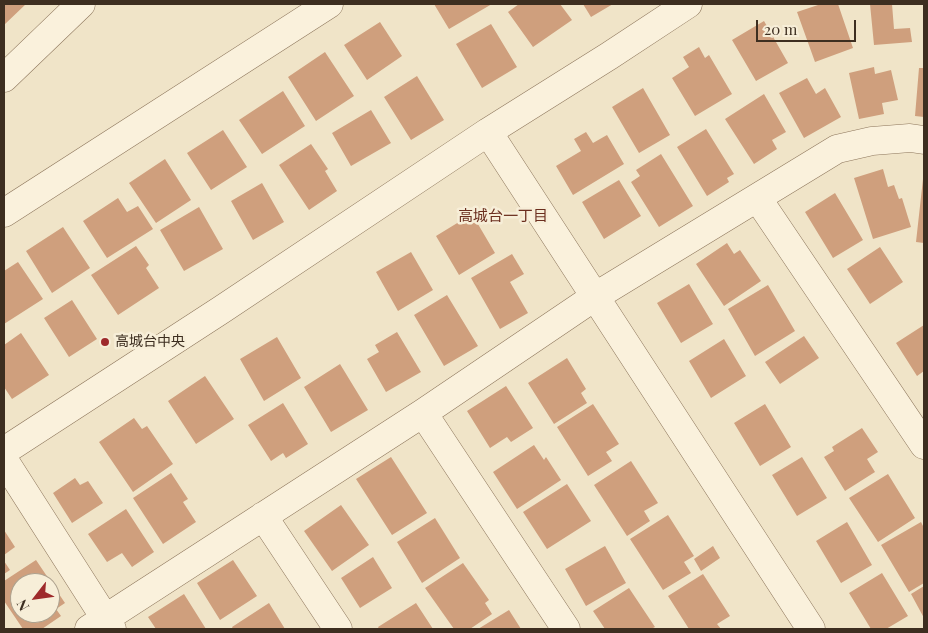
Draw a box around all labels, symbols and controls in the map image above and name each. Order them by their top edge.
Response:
scale bar [758,10,858,42]
text: 20 m [764,19,797,39]
district label: 高城台一丁目 [458,207,548,225]
place label: 高城台中央 [115,334,185,350]
marker: 高城台中央 [99,336,111,348]
north arrow [10,573,60,623]
text: N [12,596,33,614]

